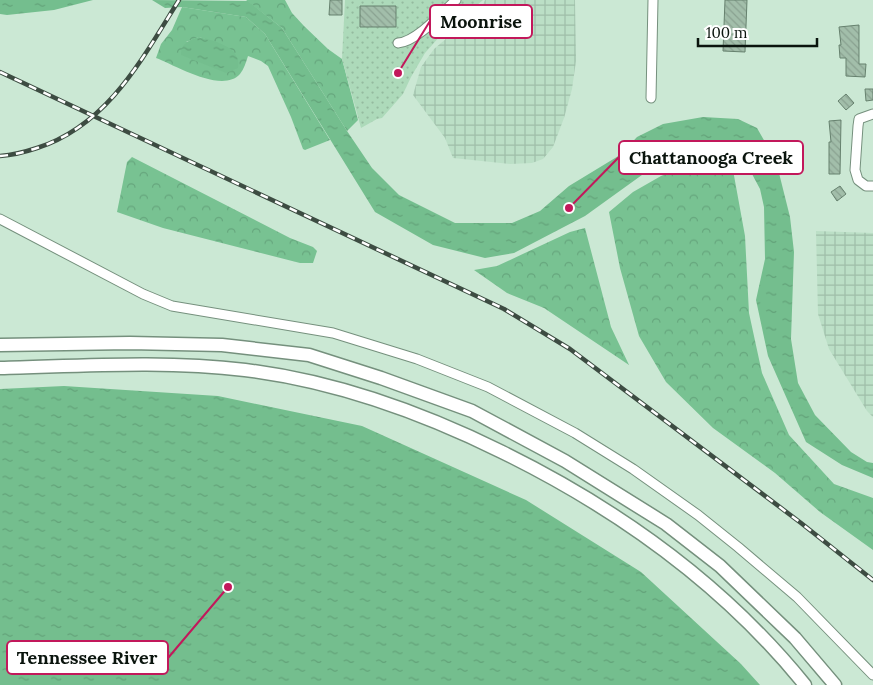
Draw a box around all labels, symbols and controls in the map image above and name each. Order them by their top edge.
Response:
callout: Moonrise [430,5,532,38]
text: Moonrise [440,10,522,33]
scale bar [698,15,817,47]
text: 100 m [706,23,747,42]
callout: Chattanooga Creek [619,141,803,174]
text: Chattanooga Creek [629,146,793,169]
callout: Tennessee River [7,641,168,674]
text: Tennessee River [17,646,158,669]

